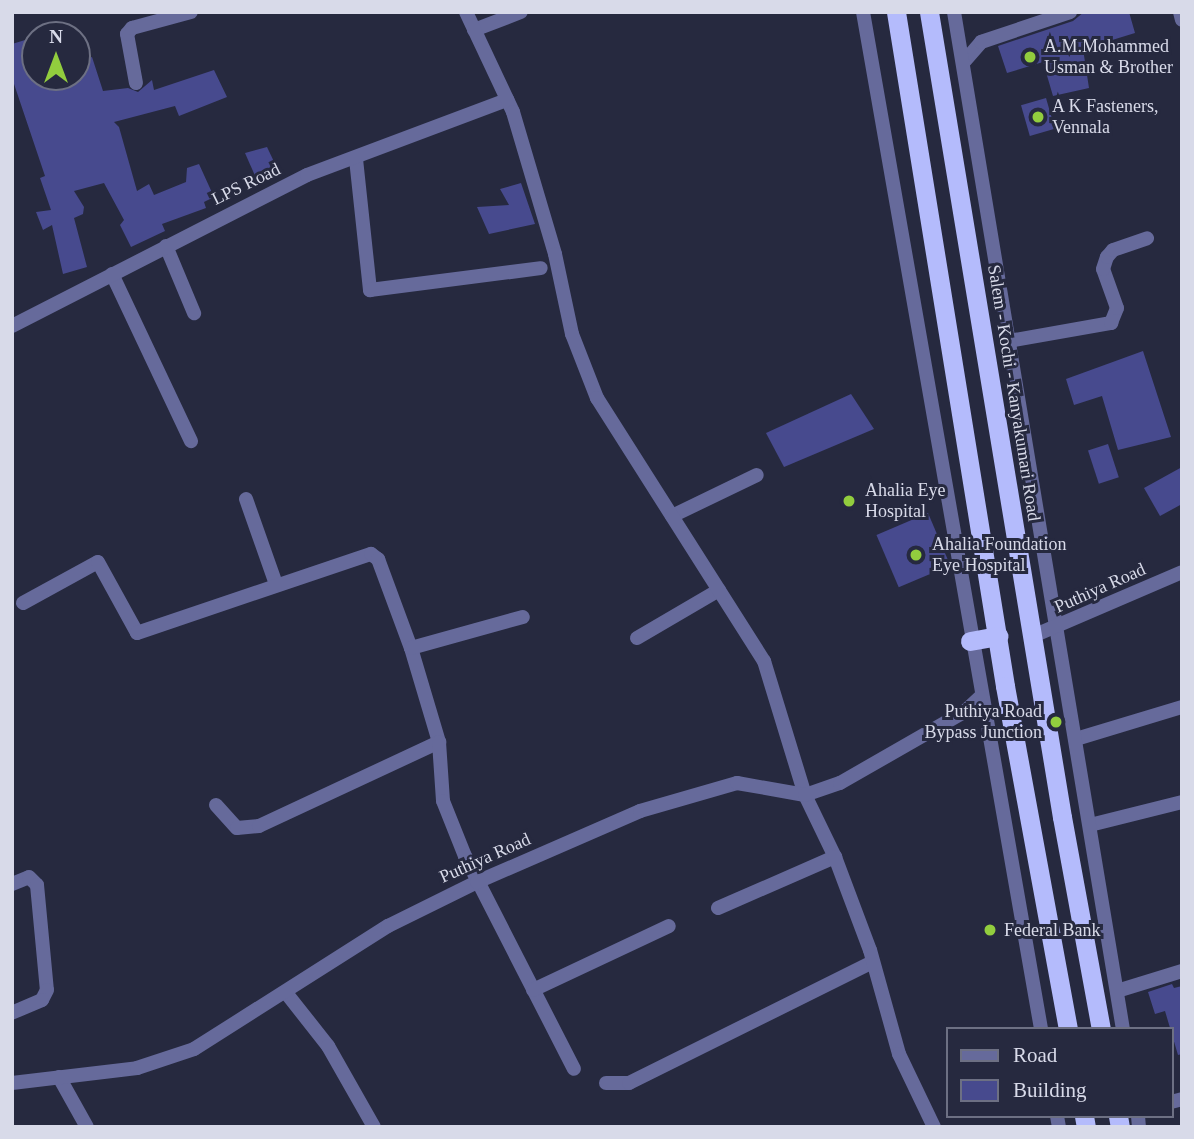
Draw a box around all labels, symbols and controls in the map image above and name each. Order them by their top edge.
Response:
north arrow [21,21,91,91]
text: N [49,26,63,47]
place label: A.M.Mohammed Usman & Brother [1044,36,1173,78]
marker: A.M.Mohammed Usman & Brother [1022,49,1038,65]
place label: A K Fasteners, Vennala [1052,96,1159,138]
marker: A K Fasteners, Vennala [1030,109,1046,125]
street label: LPS Road [208,158,284,210]
street label: Salem - Kochi - Kanyakumari Road [983,263,1045,523]
place label: Ahalia Eye Hospital [865,480,945,522]
marker: Ahalia Eye Hospital [839,491,859,511]
place label: Ahalia Foundation Eye Hospital [932,534,1066,576]
marker: Ahalia Foundation Eye Hospital [906,545,926,565]
street label: Puthiya Road [1051,558,1149,618]
place label: Puthiya Road Bypass Junction [924,701,1042,744]
marker: Puthiya Road Bypass Junction [1048,714,1064,730]
street label: Puthiya Road [436,828,534,888]
place label: Federal Bank [1004,919,1100,941]
marker: Federal Bank [982,922,998,938]
legend [946,1027,1173,1118]
text: Road [1013,1043,1057,1067]
text: Building [1013,1078,1087,1102]

